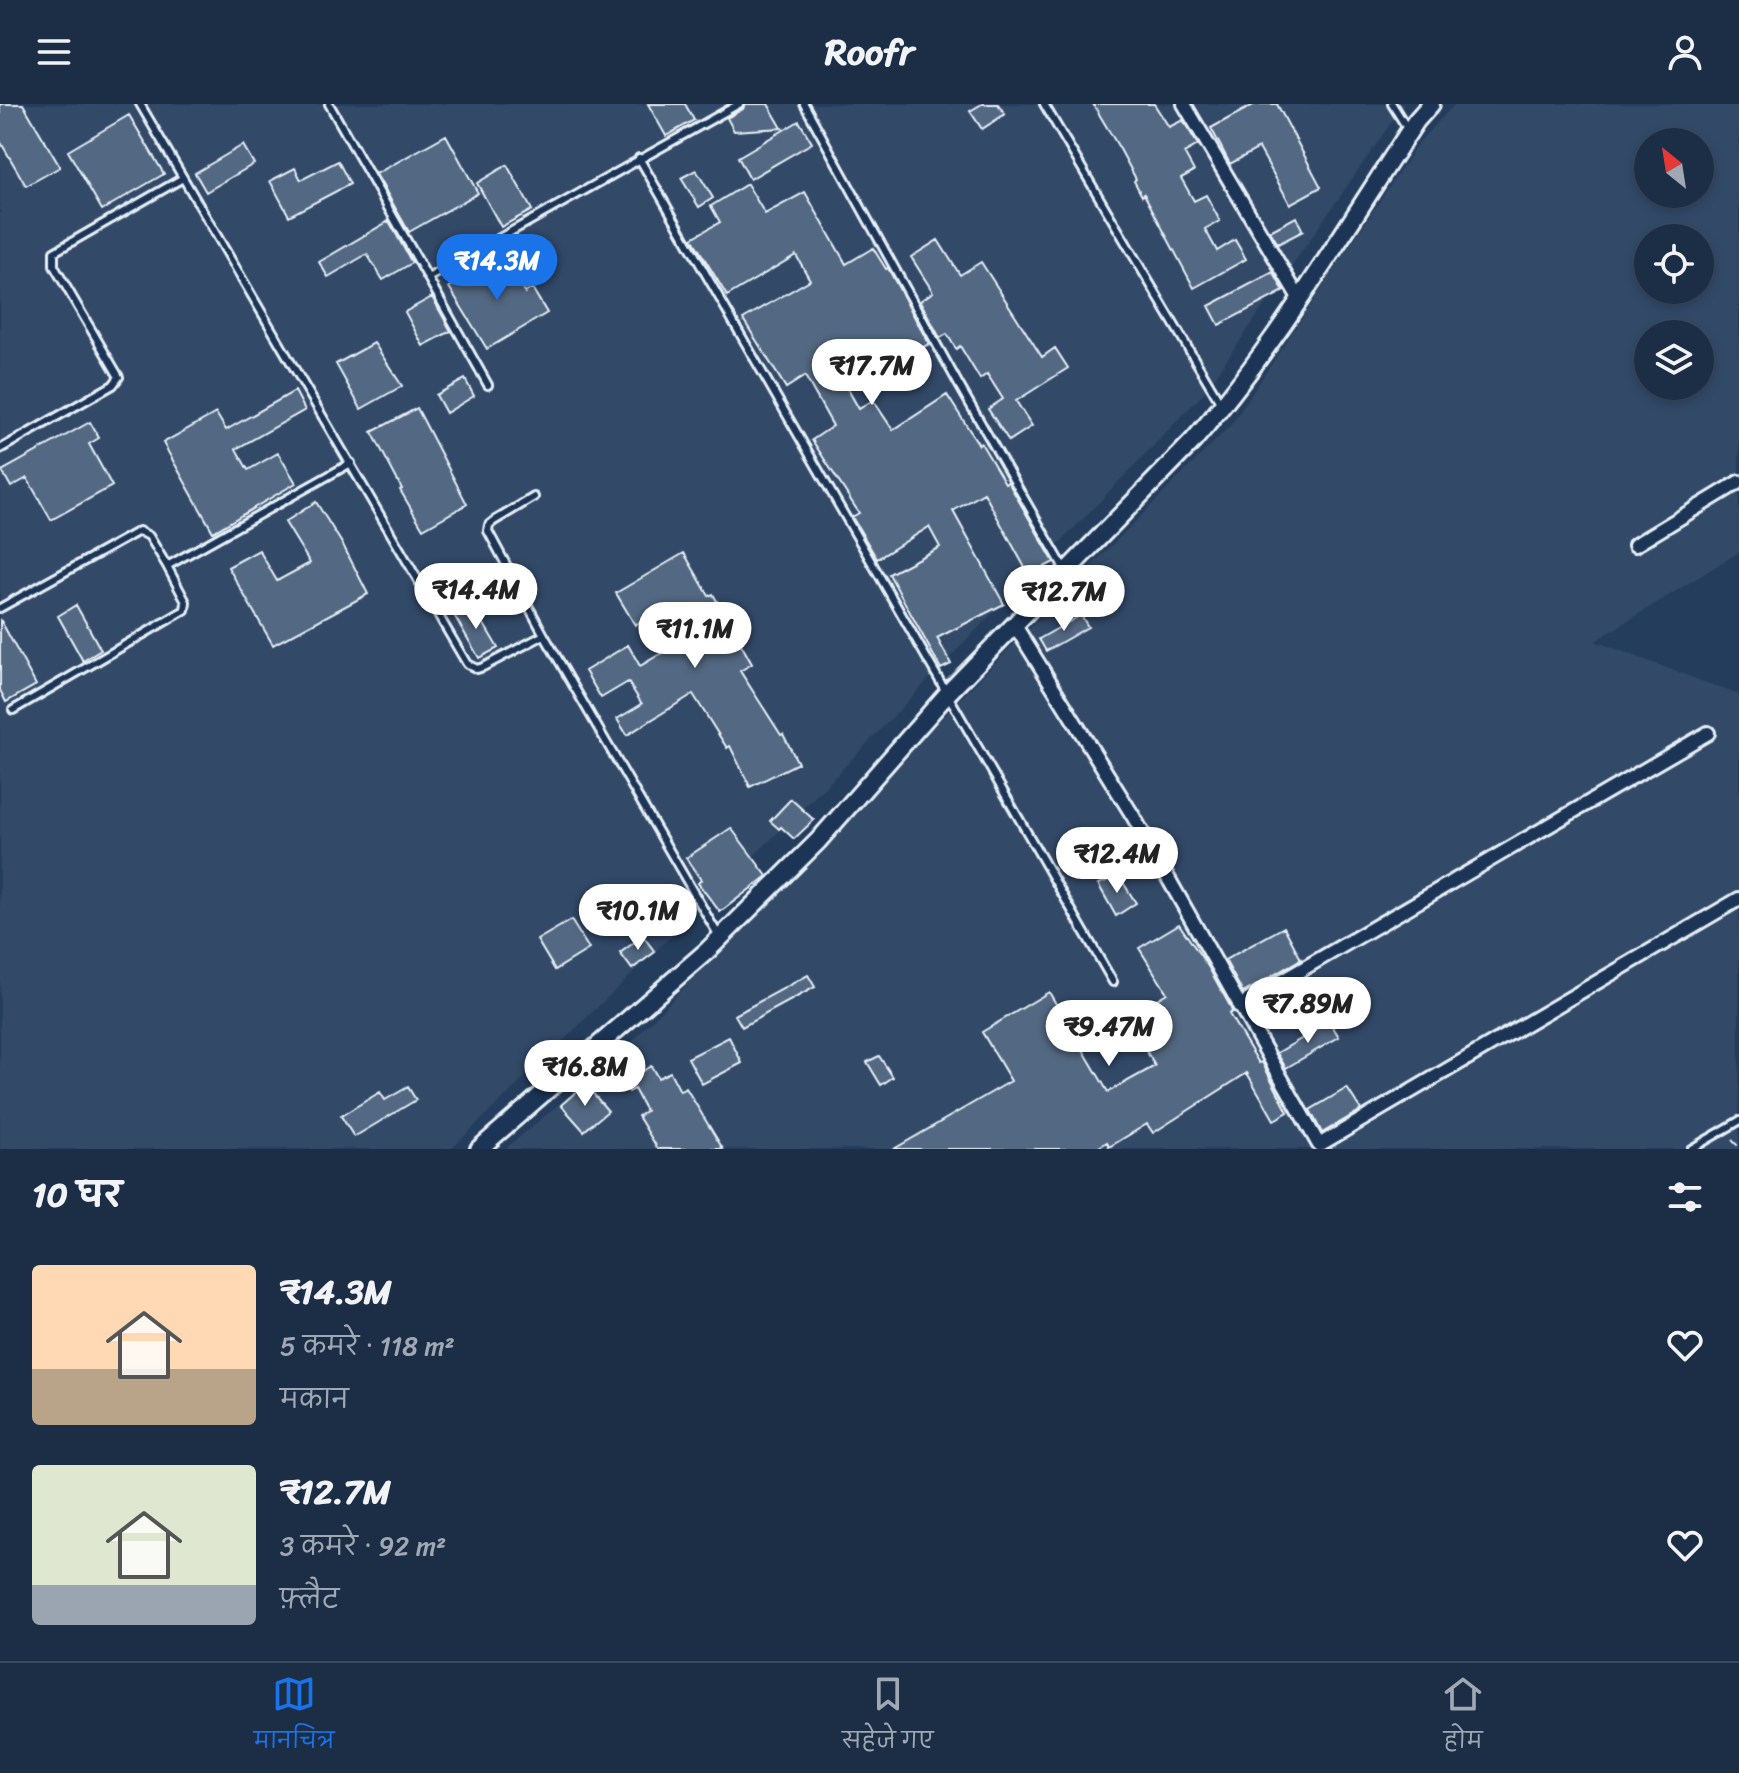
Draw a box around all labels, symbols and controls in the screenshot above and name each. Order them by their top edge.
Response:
text: Roofr [825,20,914,84]
icon: menu [32,30,76,74]
icon: person [1663,30,1707,74]
north arrow [1634,128,1714,208]
map controls [1634,128,1714,400]
button: locate [1634,224,1714,304]
pin: ₹14.3M [432,234,562,302]
text: ₹14.3M [454,237,540,283]
button: layers [1634,320,1714,400]
pin: ₹17.7M [807,339,937,407]
text: ₹17.7M [830,342,914,388]
pin: ₹14.4M [411,563,541,631]
pin: ₹12.7M [999,565,1129,633]
text: ₹14.4M [432,566,520,612]
text: ₹12.7M [1022,568,1106,614]
pin: ₹11.1M [630,602,760,670]
text: ₹11.1M [656,605,734,651]
pin: ₹12.4M [1052,827,1182,895]
text: ₹12.4M [1074,830,1160,876]
pin: ₹10.1M [573,884,703,952]
text: ₹10.1M [597,887,679,933]
pin: ₹7.89M [1243,977,1373,1045]
text: ₹7.89M [1263,980,1353,1026]
pin: ₹9.47M [1044,1000,1174,1068]
text: ₹9.47M [1064,1003,1154,1049]
pin: ₹16.8M [520,1040,650,1108]
text: ₹16.8M [542,1043,628,1089]
text: 10 घर [32,1165,122,1225]
icon: filters [1663,1175,1707,1219]
text: ₹14.3M [280,1262,392,1322]
icon: home [96,1297,192,1393]
text: 5 कमरे · 118 m² [280,1323,455,1369]
icon: heart [1663,1323,1707,1367]
text: मकान [280,1376,349,1422]
text: ₹12.7M [280,1462,391,1522]
icon: home [96,1497,192,1593]
text: 3 कमरे · 92 m² [280,1523,446,1569]
icon: heart [1663,1523,1707,1567]
text: फ़्लैट [280,1576,339,1622]
tab: मानचित्र [254,1672,335,1765]
tab: सहेजे गए [842,1672,934,1765]
tab: होम [1441,1672,1485,1765]

